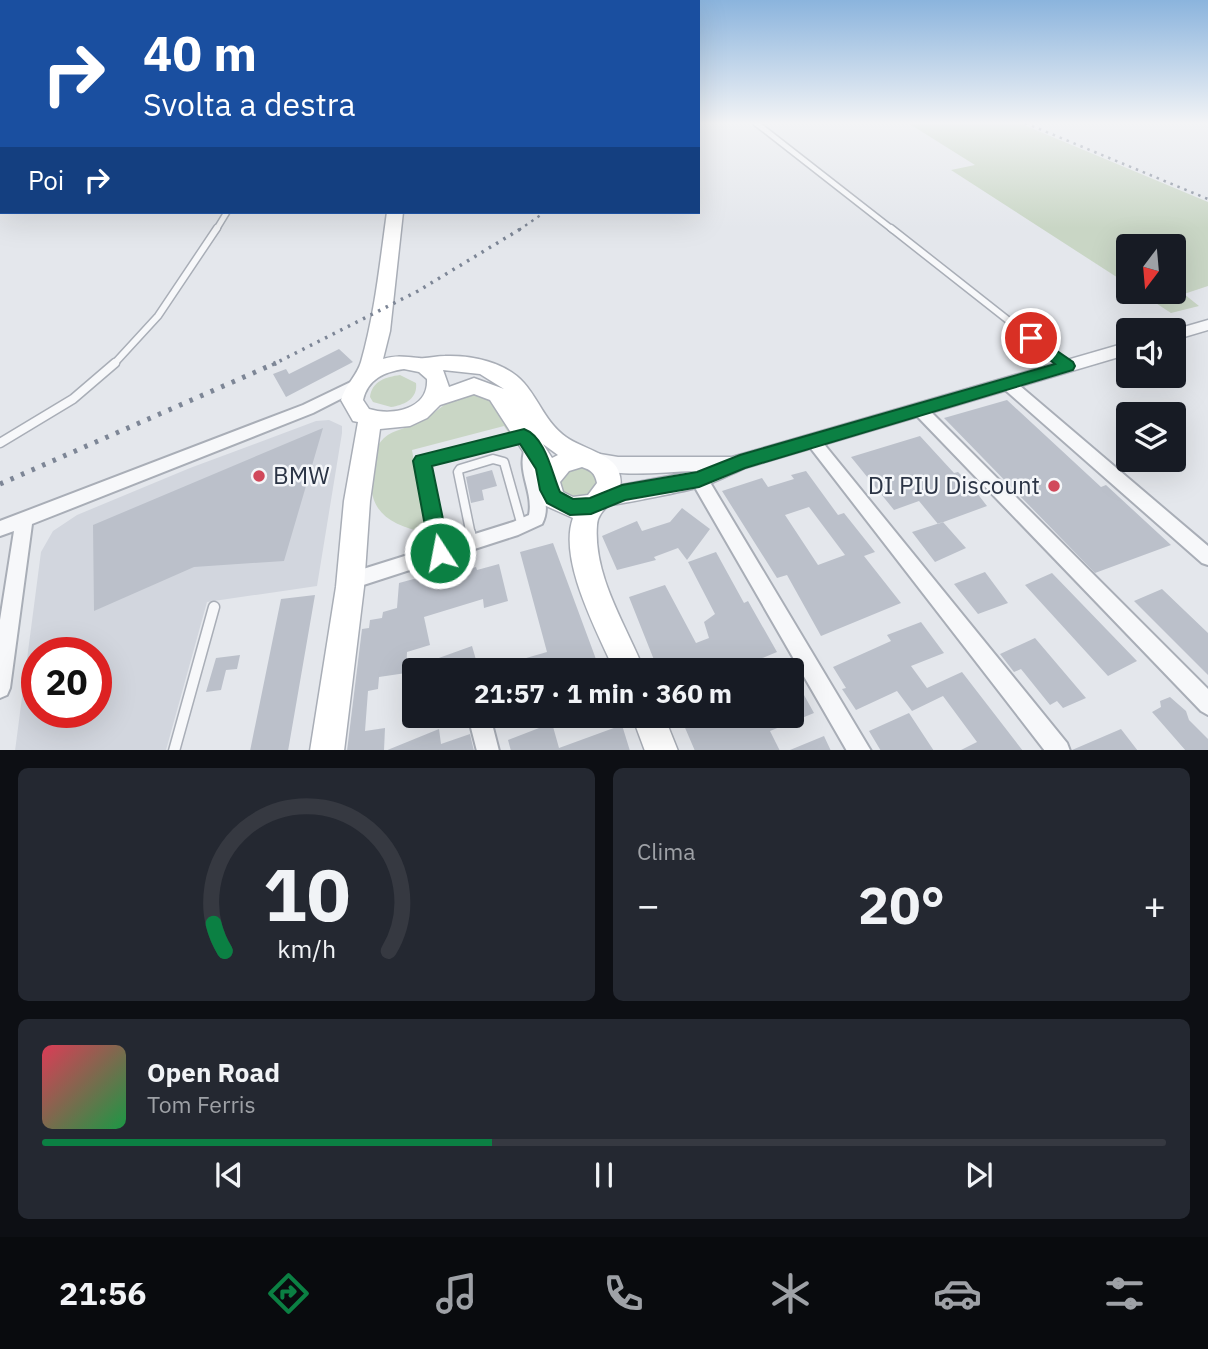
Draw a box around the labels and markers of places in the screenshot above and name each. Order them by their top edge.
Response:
pin [1001,308,1061,368]
place label: BMW [273,459,330,491]
marker: BMW [251,468,267,484]
place label: DI PIU Discount [868,469,1040,501]
marker: DI PIU Discount [1046,478,1062,494]

